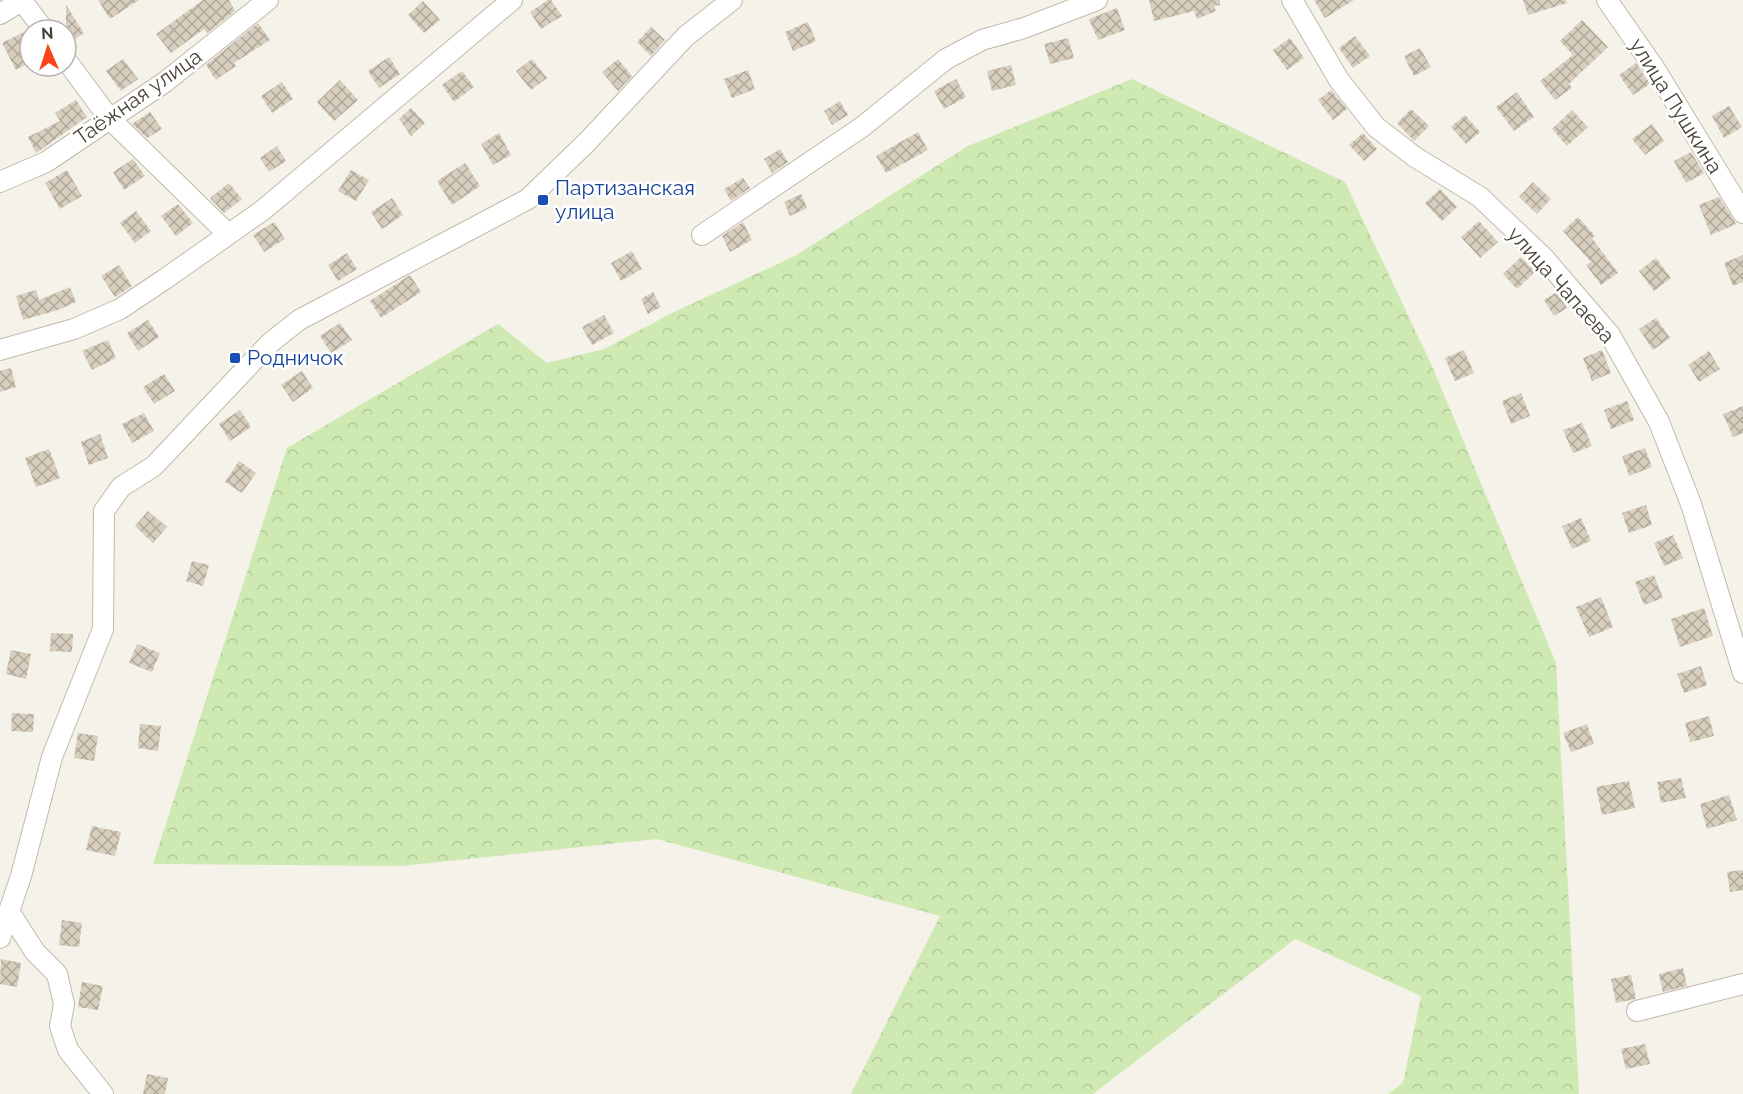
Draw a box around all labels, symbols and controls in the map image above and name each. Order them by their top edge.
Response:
north arrow [18,18,78,78]
text: N [41,24,54,43]
street label: улица Пушкина [1625,33,1728,178]
street label: Таёжная улица [69,43,206,150]
place label: Партизанская улица [555,175,695,224]
marker: Партизанская улица [536,193,550,207]
street label: улица Чапаева [1503,221,1620,348]
place label: Родничок [247,345,344,370]
marker: Родничок [228,351,242,365]

